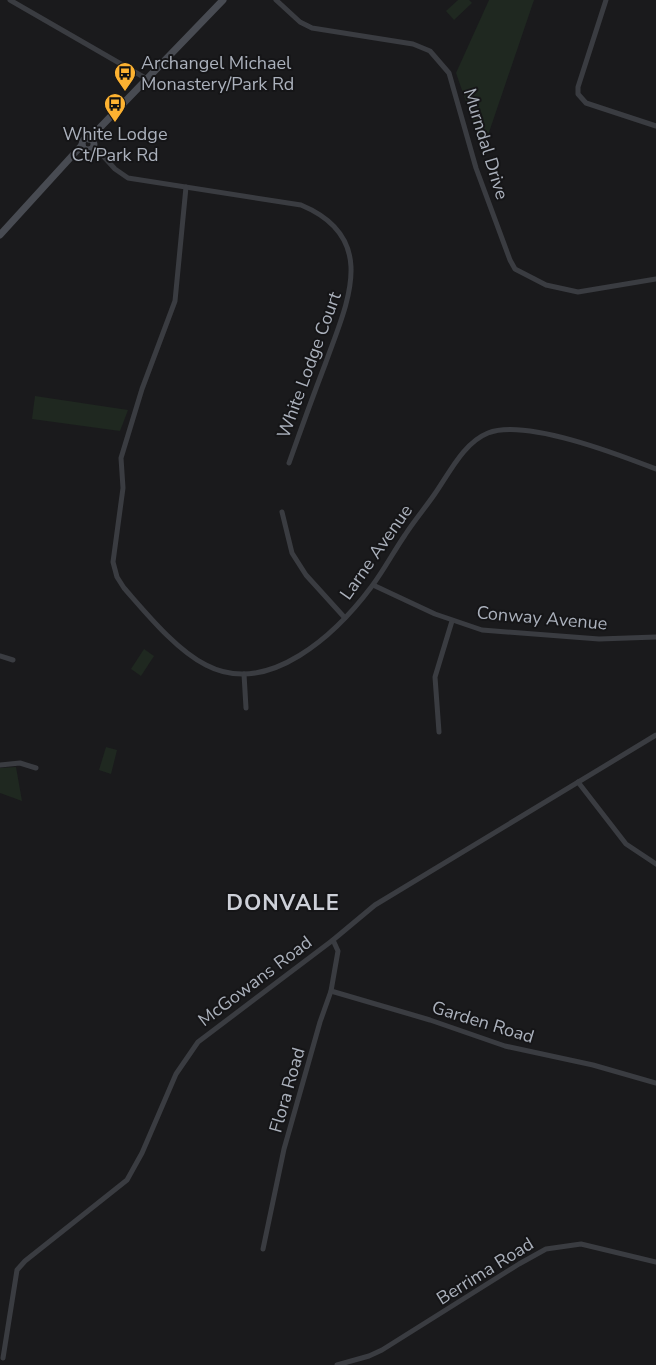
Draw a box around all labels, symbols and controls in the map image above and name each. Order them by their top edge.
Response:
place label: Archangel Michael Monastery/Park Rd [141,51,294,96]
bus stop icon: Archangel Michael Monastery/Park Rd [113,61,137,92]
street label: Murndal Drive [458,86,514,202]
bus stop icon: White Lodge Ct/Park Rd [103,92,127,123]
place label: White Lodge Ct/Park Rd [63,122,167,167]
street label: White Lodge Court [271,288,347,442]
street label: Larne Avenue [334,499,418,605]
street label: Conway Avenue [476,600,608,636]
district label: DONVALE [226,888,340,918]
street label: McGowans Road [193,930,317,1032]
street label: Garden Road [429,995,537,1049]
street label: Flora Road [263,1045,311,1135]
street label: Berrima Road [432,1232,538,1310]

